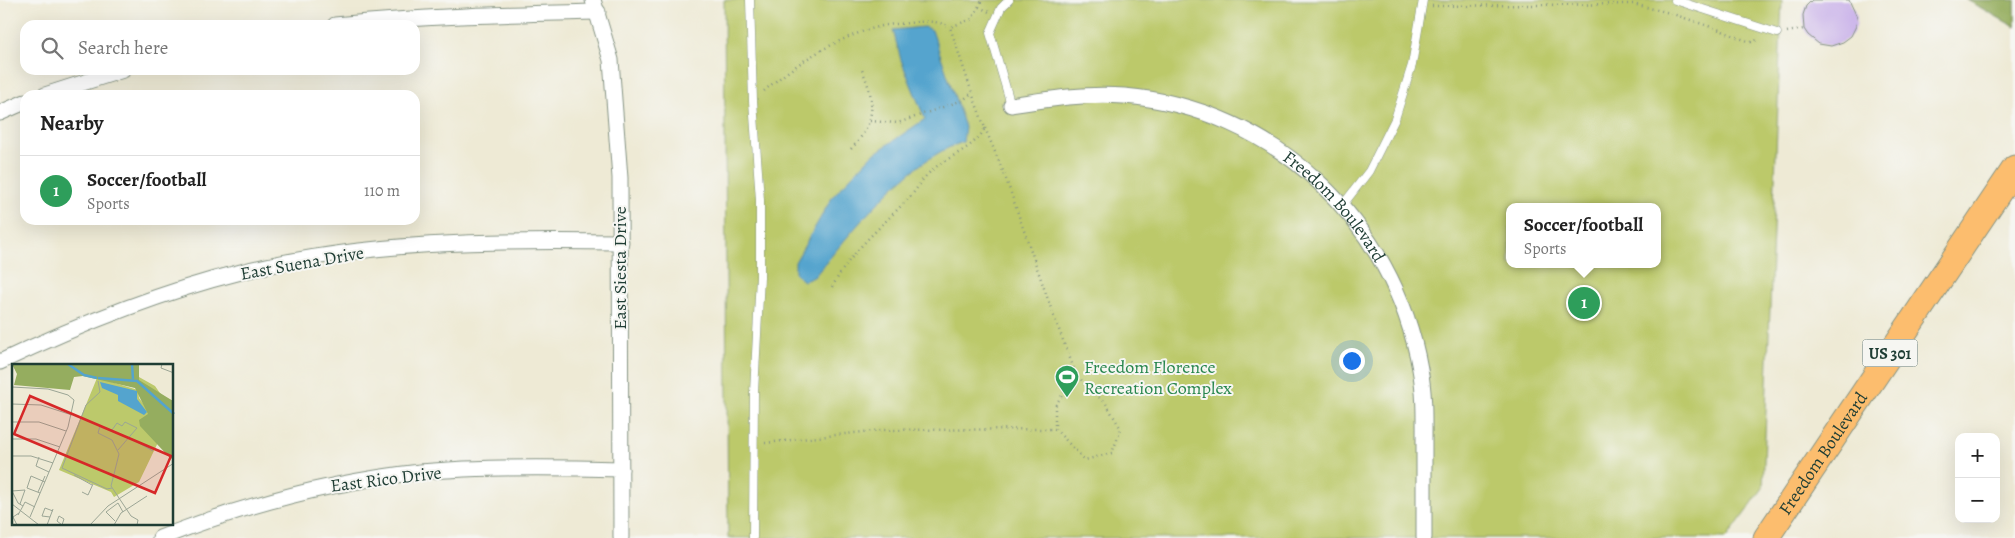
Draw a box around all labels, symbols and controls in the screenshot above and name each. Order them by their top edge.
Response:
search box [20,20,420,75]
icon: search [38,34,66,62]
text: Search here [78,35,168,61]
text: Nearby [40,109,103,137]
street label: Freedom Boulevard [1278,145,1391,267]
text: Soccer/football [87,167,207,193]
text: 1 [53,180,59,202]
text: 110 m [364,180,400,202]
text: Sports [87,193,130,215]
popup [1506,203,1661,268]
street label: East Siesta Drive [608,206,632,330]
text: Soccer/football [1524,212,1643,238]
text: Sports [1524,238,1566,260]
street label: East Suena Drive [238,240,366,286]
pin: 1 [1568,284,1600,322]
road number: US 301 [1862,339,1918,366]
your location [1339,348,1365,374]
place label: Freedom Florence Recreation Complex [1084,355,1232,400]
inset map [12,364,174,526]
sports icon: Freedom Florence Recreation Complex [1054,364,1080,398]
street label: Freedom Boulevard [1773,387,1873,519]
map controls [1955,433,2000,523]
button: + [1955,433,2000,478]
street label: East Rico Drive [329,460,443,498]
button: − [1955,478,2000,523]

